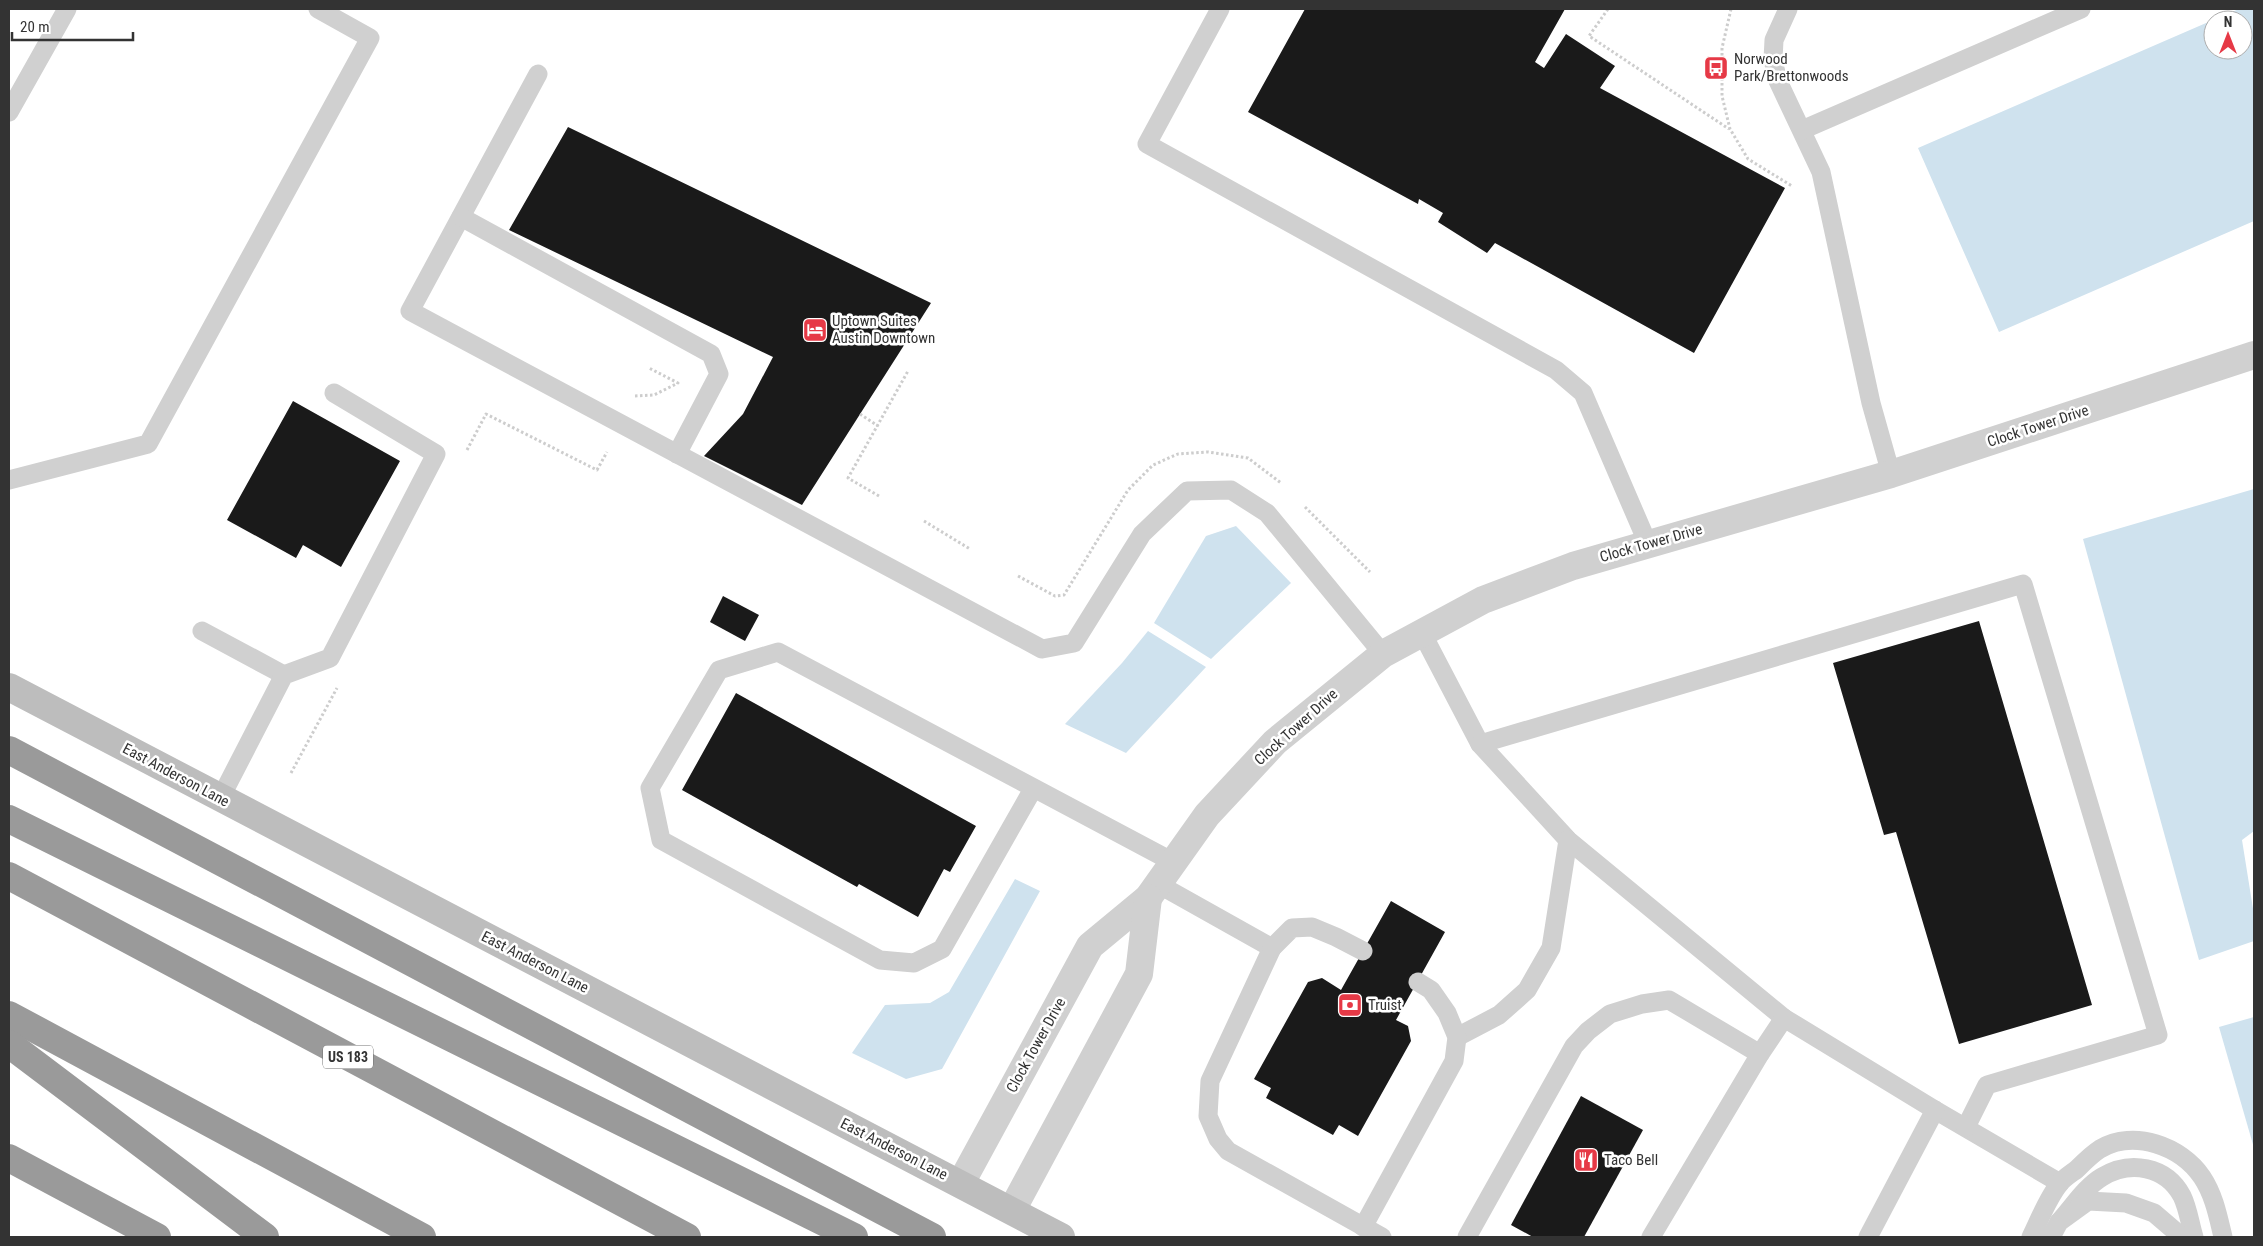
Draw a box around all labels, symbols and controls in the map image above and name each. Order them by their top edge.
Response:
scale bar [12,10,134,42]
north arrow [2203,10,2253,60]
text: N [2224,14,2232,30]
text: 20 m [20,18,50,36]
place label: Norwood Park/Brettonwoods [1734,50,1849,85]
bus stop icon: Norwood Park/Brettonwoods [1703,55,1729,81]
place label: Uptown Suites Austin Downtown [832,312,935,347]
hotel icon: Uptown Suites Austin Downtown [802,317,828,343]
street label: Clock Tower Drive [1985,401,2091,451]
street label: Clock Tower Drive [1598,520,1704,566]
street label: Clock Tower Drive [1251,685,1341,769]
street label: East Anderson Lane [120,739,232,811]
street label: East Anderson Lane [478,927,592,997]
bank icon: Truist [1337,992,1363,1018]
street label: Clock Tower Drive [1003,994,1069,1096]
place label: Truist [1368,996,1402,1014]
road number: US 183 [323,1046,373,1068]
street label: East Anderson Lane [837,1114,951,1184]
restaurant icon: Taco Bell [1573,1147,1599,1173]
place label: Taco Bell [1604,1151,1658,1169]

